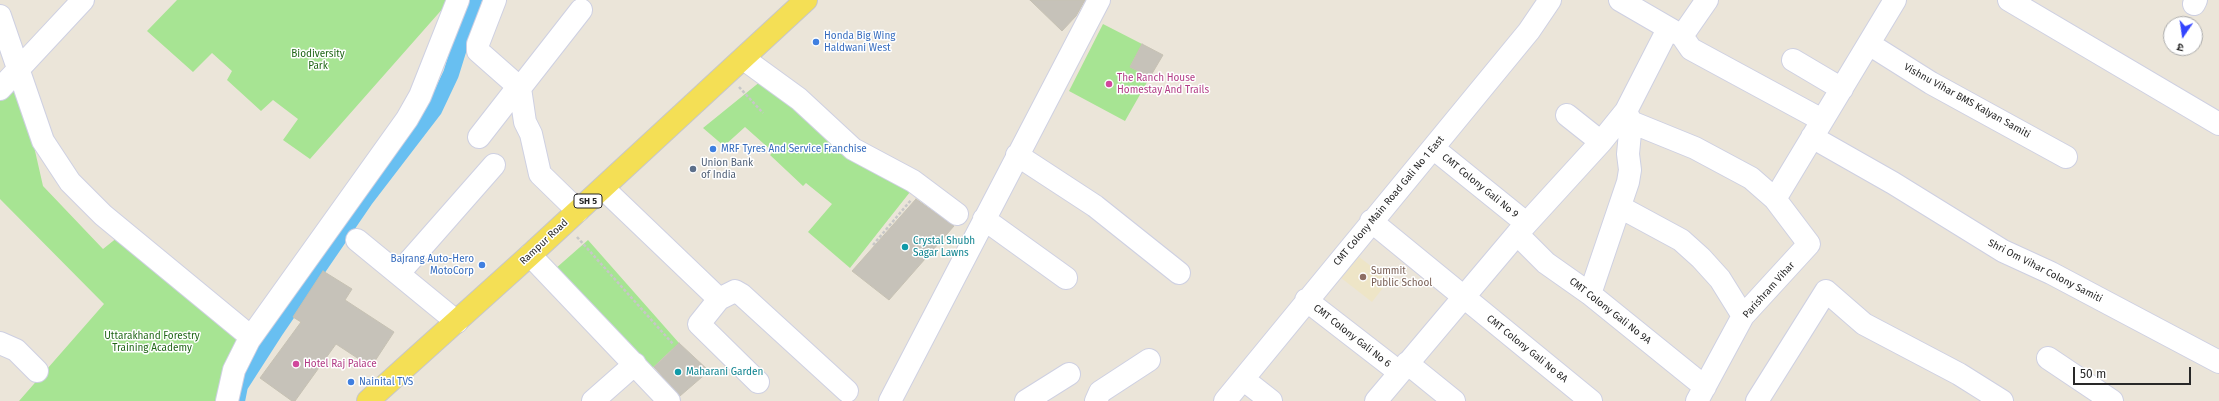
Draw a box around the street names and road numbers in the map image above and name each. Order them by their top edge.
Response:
street label: Vishnu Vihar BMS Kalyan Samiti [1902,61,2032,141]
street label: CMT Colony Main Road Gali No 1 East [1331,134,1447,268]
street label: CMT Colony Gali No 9 [1439,151,1521,221]
road number: SH 5 [574,194,602,208]
street label: Rampur Road [517,217,571,267]
street label: Shri Om Vihar Colony Samiti [1986,237,2104,305]
street label: Parishram Vihar [1741,259,1797,321]
street label: CMT Colony Gali No 9A [1567,275,1653,347]
street label: CMT Colony Gali No 6 [1311,302,1393,370]
street label: CMT Colony Gali No 8A [1484,313,1570,385]

